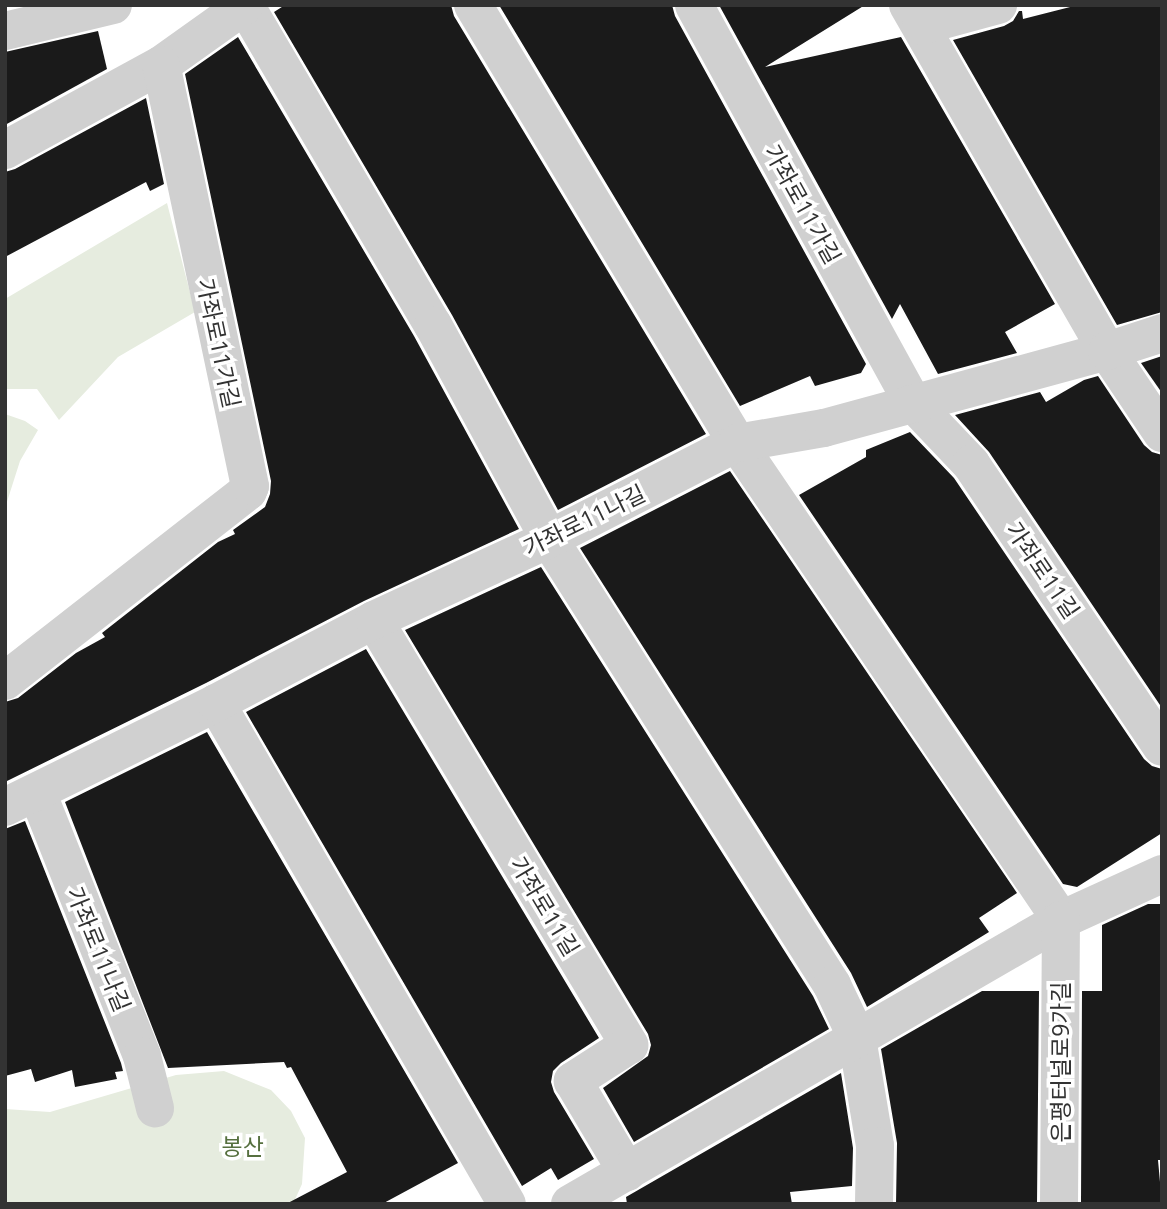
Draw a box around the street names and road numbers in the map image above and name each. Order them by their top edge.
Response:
street label: 가좌로11가길 [759,140,847,268]
street label: 가좌로11가길 [192,276,246,410]
street label: 가좌로11나길 [519,479,649,561]
street label: 가좌로11길 [1001,516,1085,624]
street label: 가좌로11길 [505,851,585,961]
street label: 가좌로11나길 [61,883,137,1015]
street label: 은평터널로9가길 [1046,981,1074,1143]

